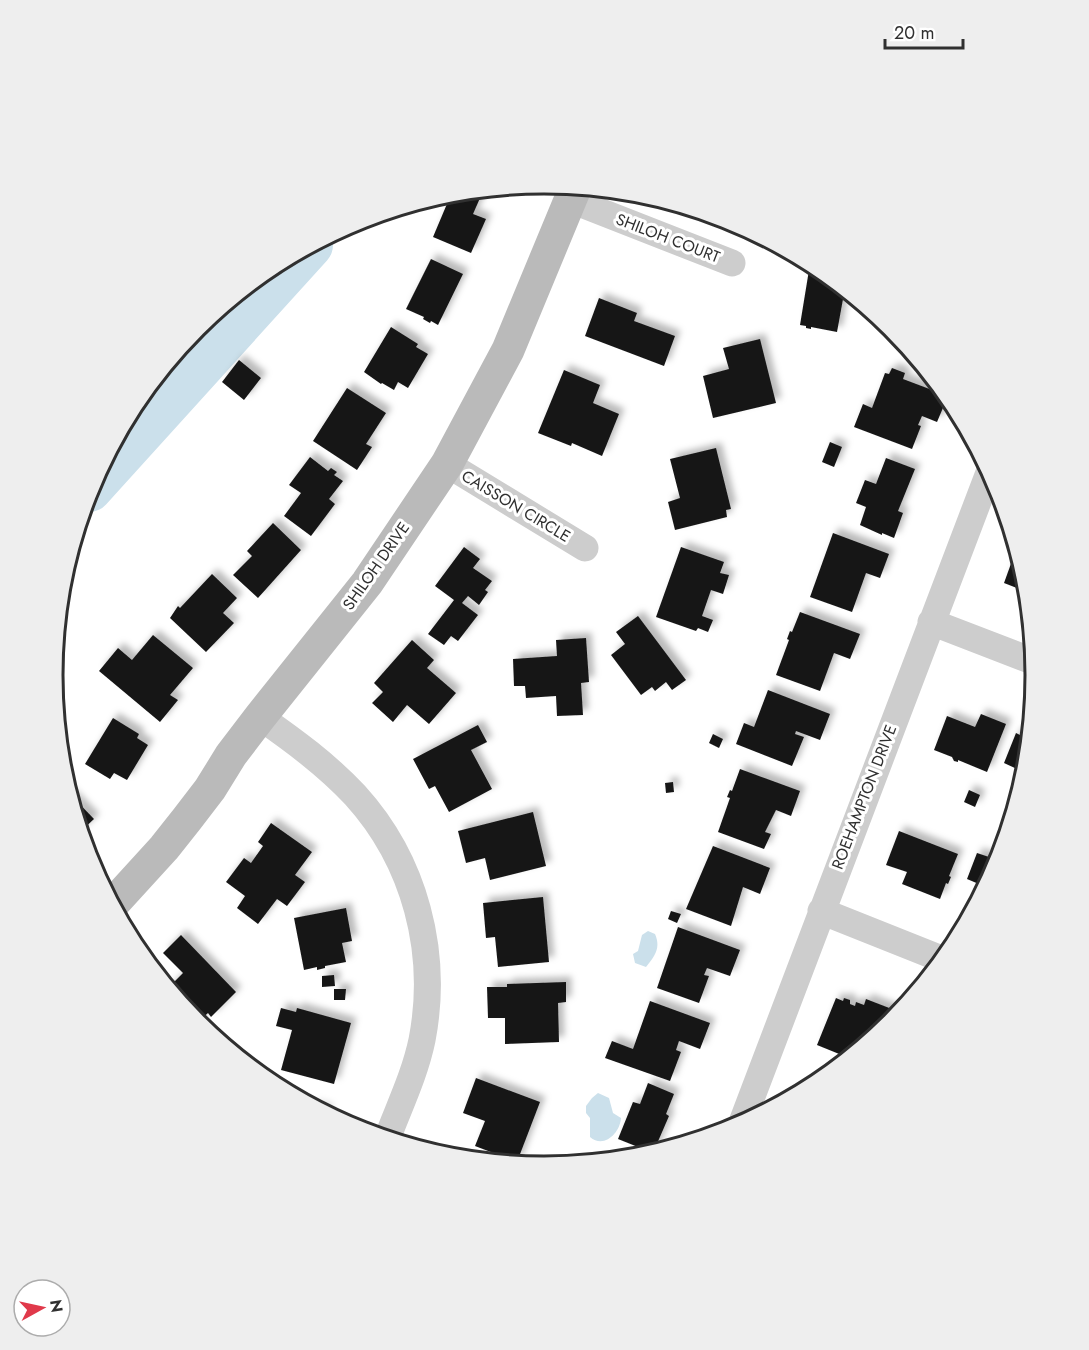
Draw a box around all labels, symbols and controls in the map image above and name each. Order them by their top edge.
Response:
scale bar [885,12,963,50]
text: 20 m [894,20,934,46]
street label: SHILOH COURT [613,208,724,269]
street label: CAISSON CIRCLE [457,464,575,548]
street label: SHILOH DRIVE [337,517,415,615]
street label: ROEHAMPTON DRIVE [826,721,902,873]
north arrow [12,1278,72,1338]
text: N [44,1298,69,1314]

